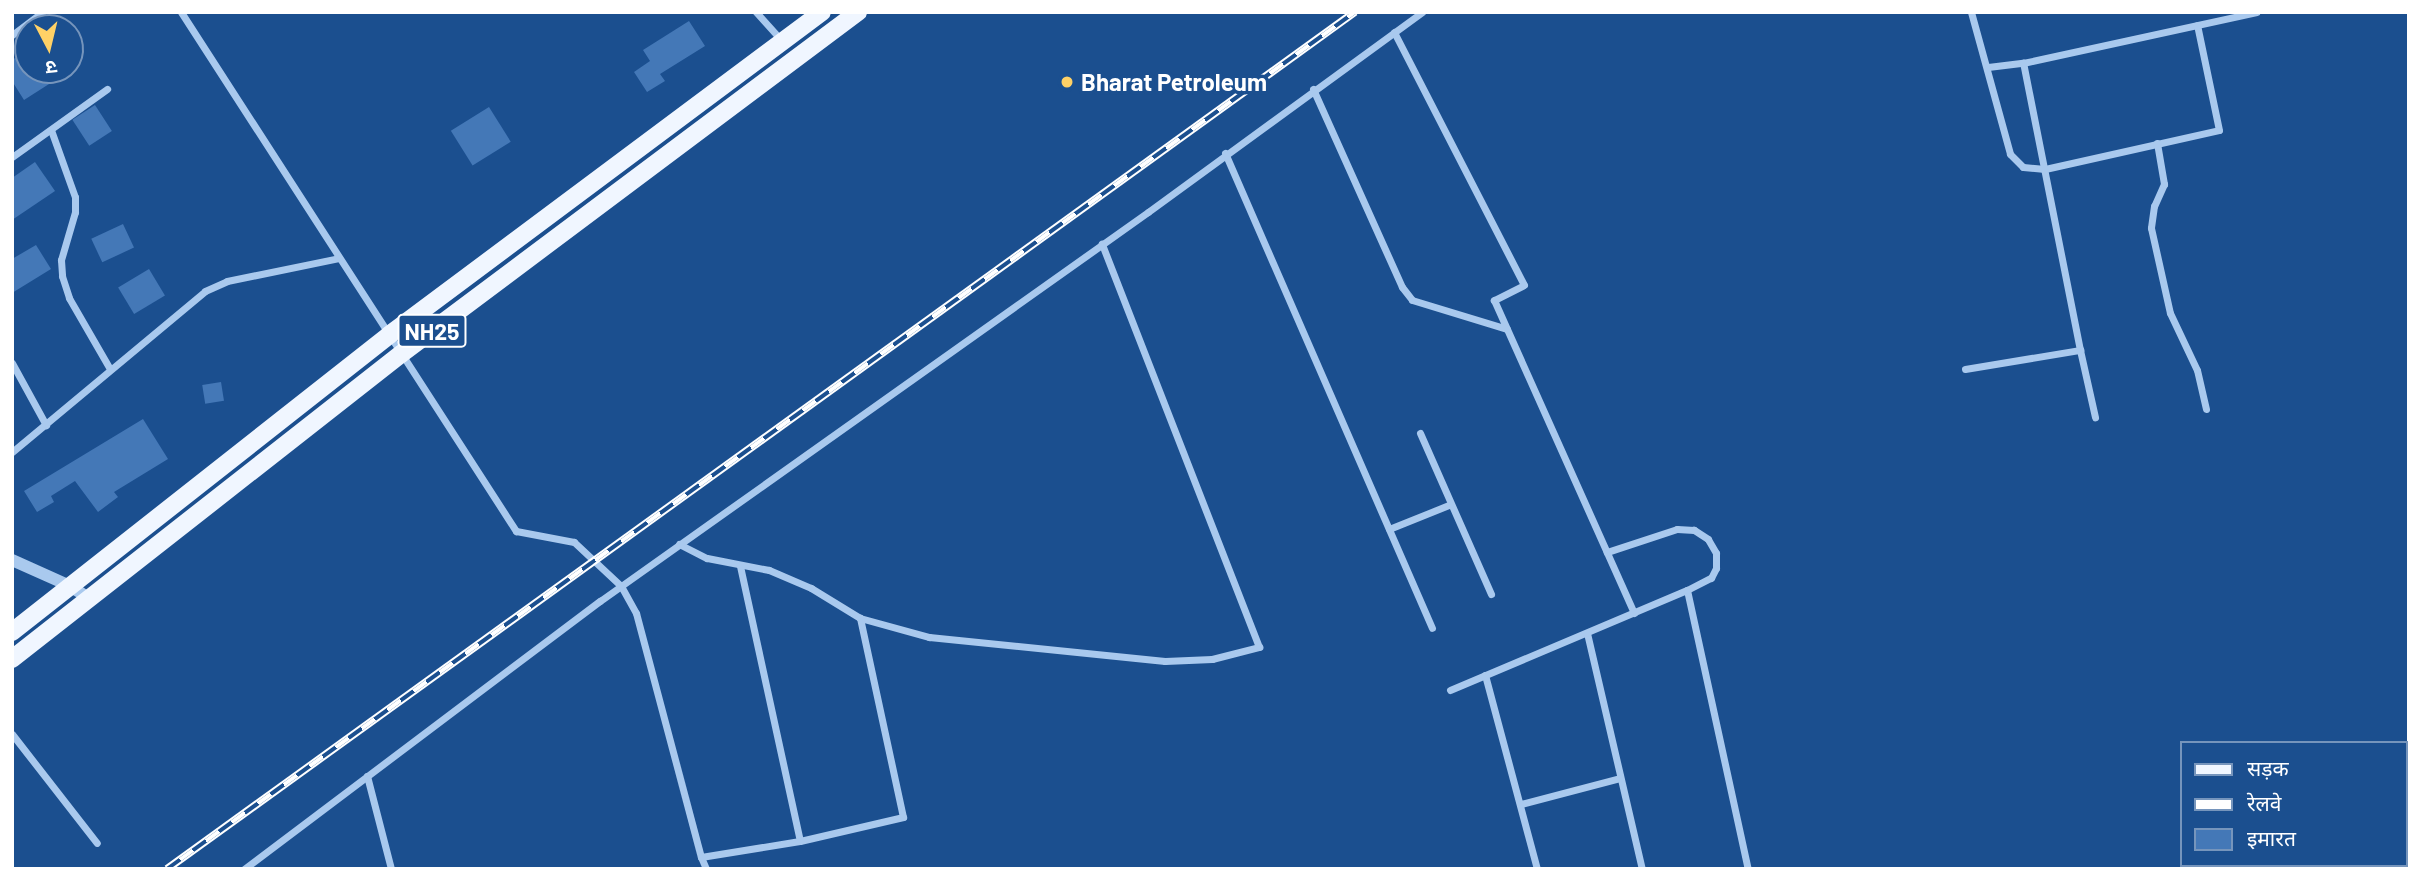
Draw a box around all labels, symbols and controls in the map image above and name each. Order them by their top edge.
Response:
north arrow [14,14,84,84]
text: उ [44,56,58,80]
place label: Bharat Petroleum [1081,68,1267,96]
marker: Bharat Petroleum [1059,74,1075,90]
road number: NH25 [397,312,467,350]
legend [2180,741,2407,867]
text: सड़क [2247,755,2289,780]
text: रेलवे [2247,790,2282,815]
text: इमारत [2247,825,2296,850]

